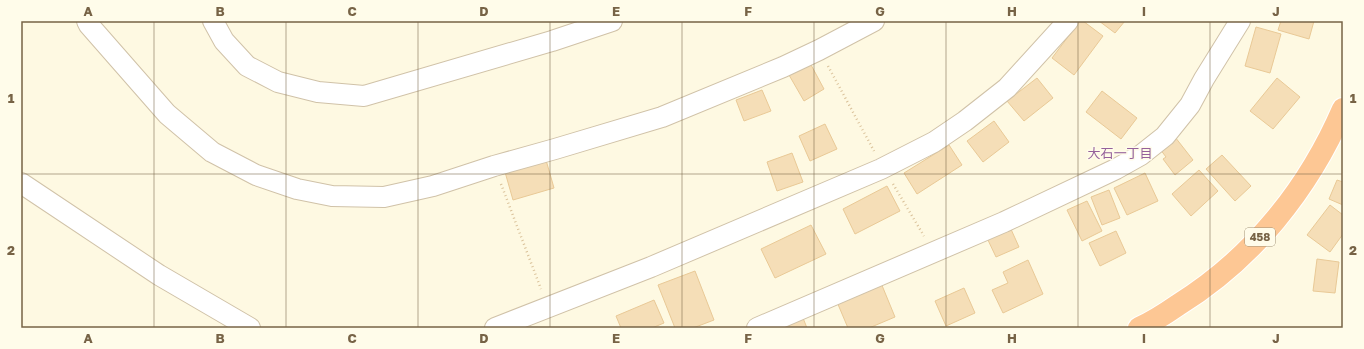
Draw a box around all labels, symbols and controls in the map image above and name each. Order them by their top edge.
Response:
text: A [83,3,93,19]
text: B [215,3,225,19]
text: C [347,3,357,19]
text: D [479,3,489,19]
text: E [612,3,620,19]
text: F [744,3,752,19]
text: G [875,3,885,19]
text: H [1007,3,1017,19]
text: I [1142,3,1146,19]
text: J [1272,3,1280,19]
text: 1 [8,90,15,106]
text: 1 [1350,90,1357,106]
district label: 大石一丁目 [1087,145,1153,161]
road number: 458 [1245,228,1275,246]
text: 2 [7,242,15,258]
text: 2 [1349,242,1357,258]
text: A [83,330,93,346]
text: B [215,330,225,346]
text: C [347,330,357,346]
text: D [479,330,489,346]
text: E [612,330,620,346]
text: F [744,330,752,346]
text: G [875,330,885,346]
text: H [1007,330,1017,346]
text: I [1142,330,1146,346]
text: J [1272,330,1280,346]

